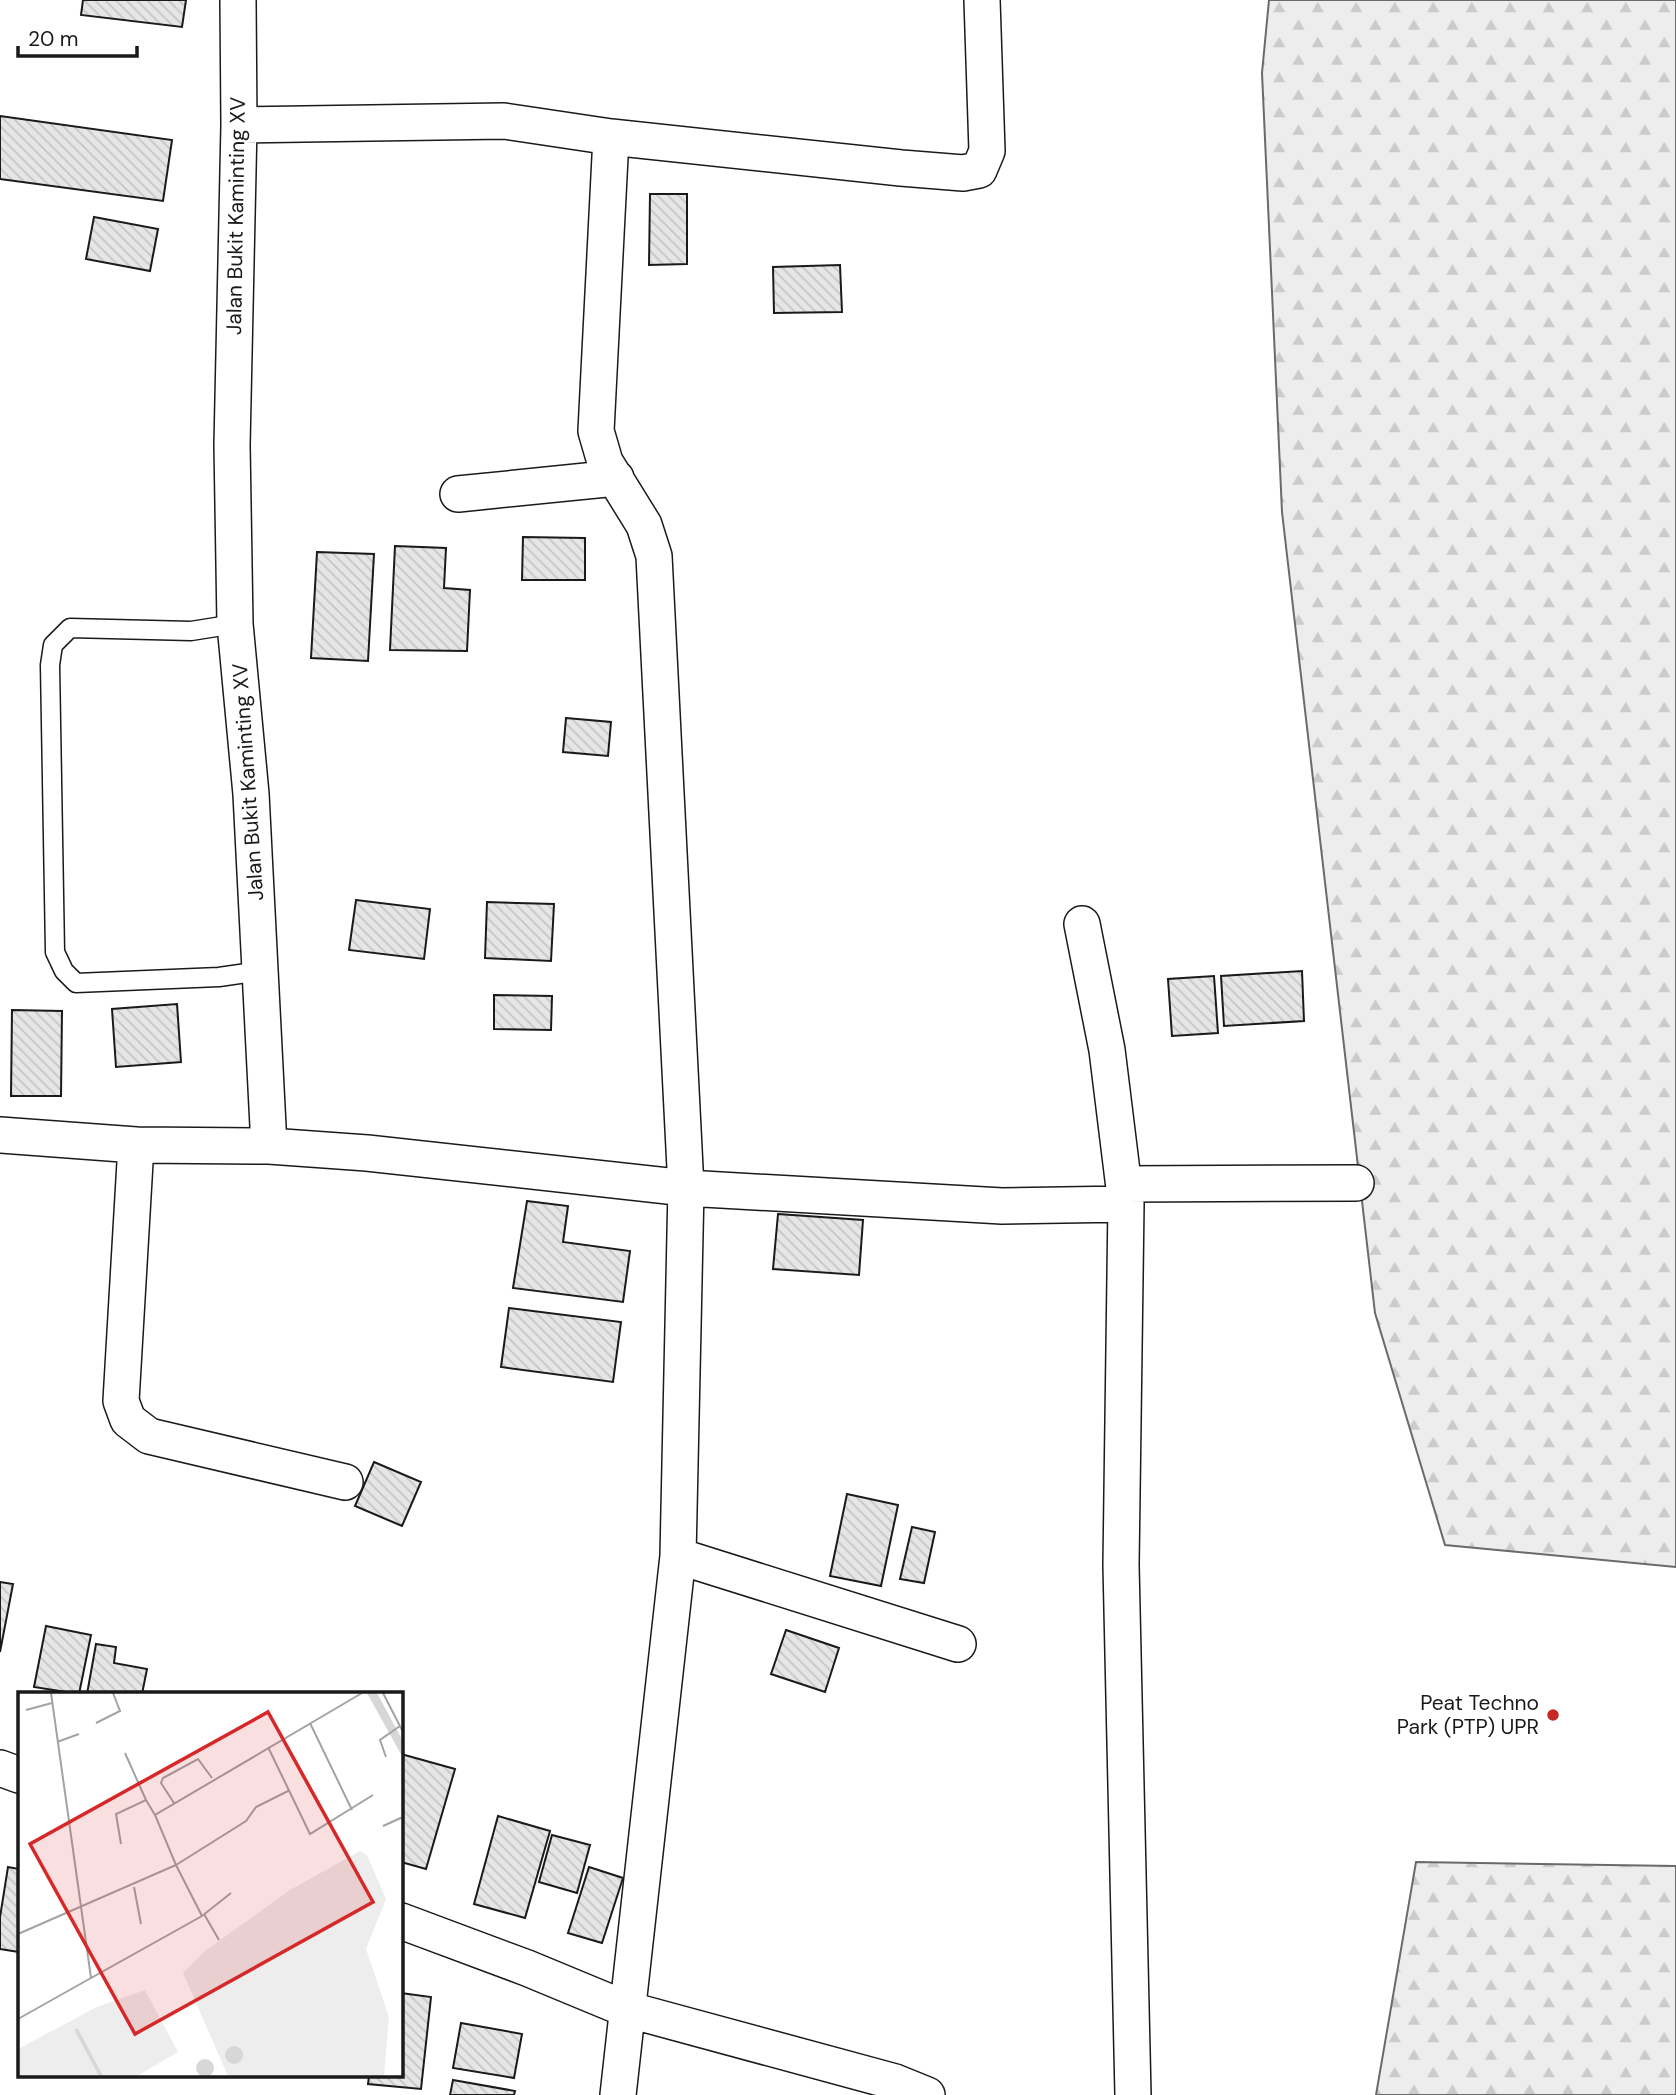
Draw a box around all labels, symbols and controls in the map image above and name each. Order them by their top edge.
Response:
scale bar [18,14,136,58]
text: 20 m [28,25,79,53]
street label: Jalan Bukit Kaminting XV [220,97,252,335]
street label: Jalan Bukit Kaminting XV [226,662,270,902]
place label: Peat Techno Park (PTP) UPR [1397,1689,1539,1741]
inset map [18,1692,402,2078]
marker: Peat Techno Park (PTP) UPR [1545,1707,1561,1723]

